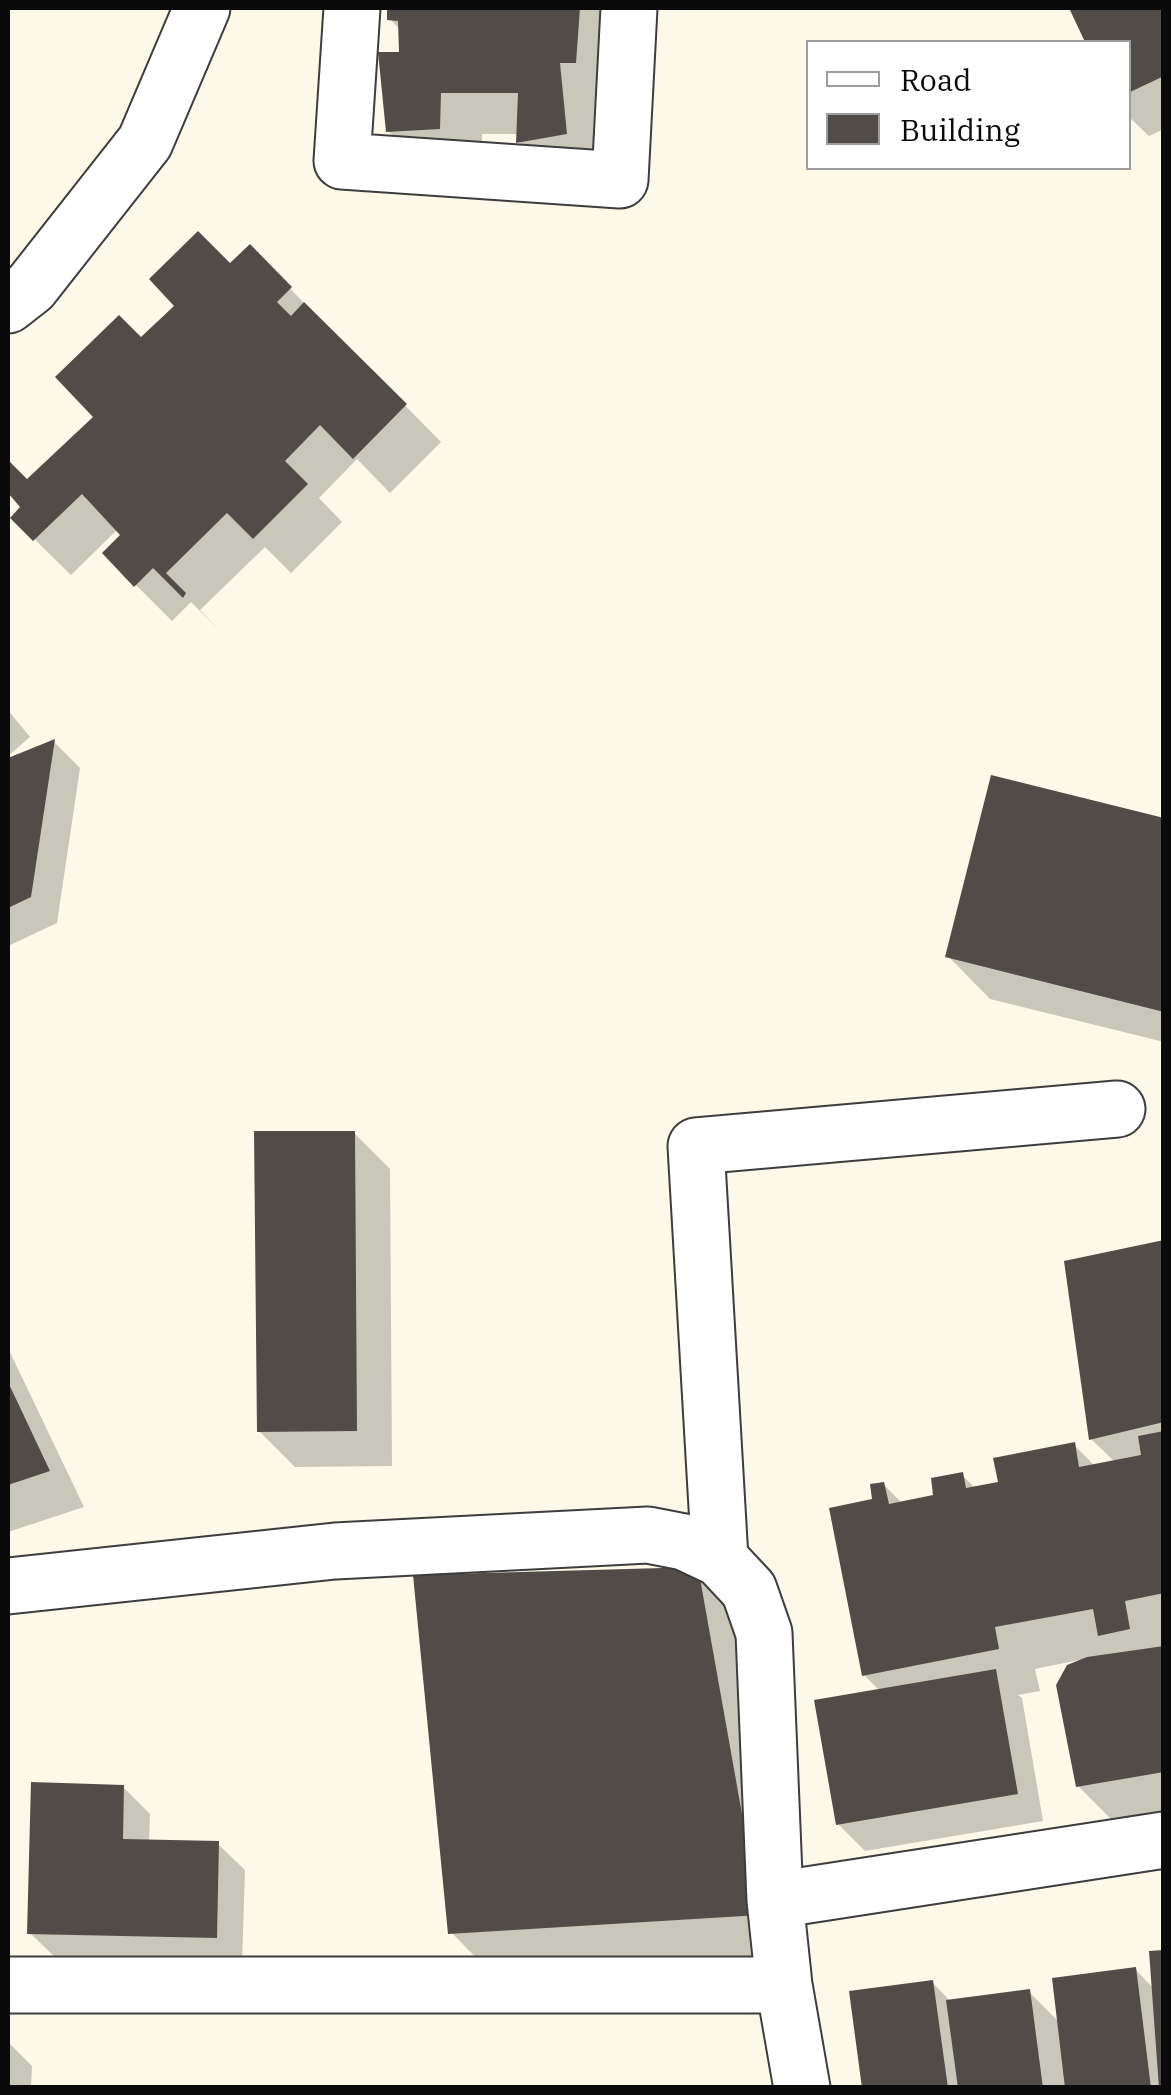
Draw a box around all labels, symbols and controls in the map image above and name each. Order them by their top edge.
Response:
legend [806,40,1131,170]
text: Road [900,60,972,99]
text: Building [900,110,1020,149]

